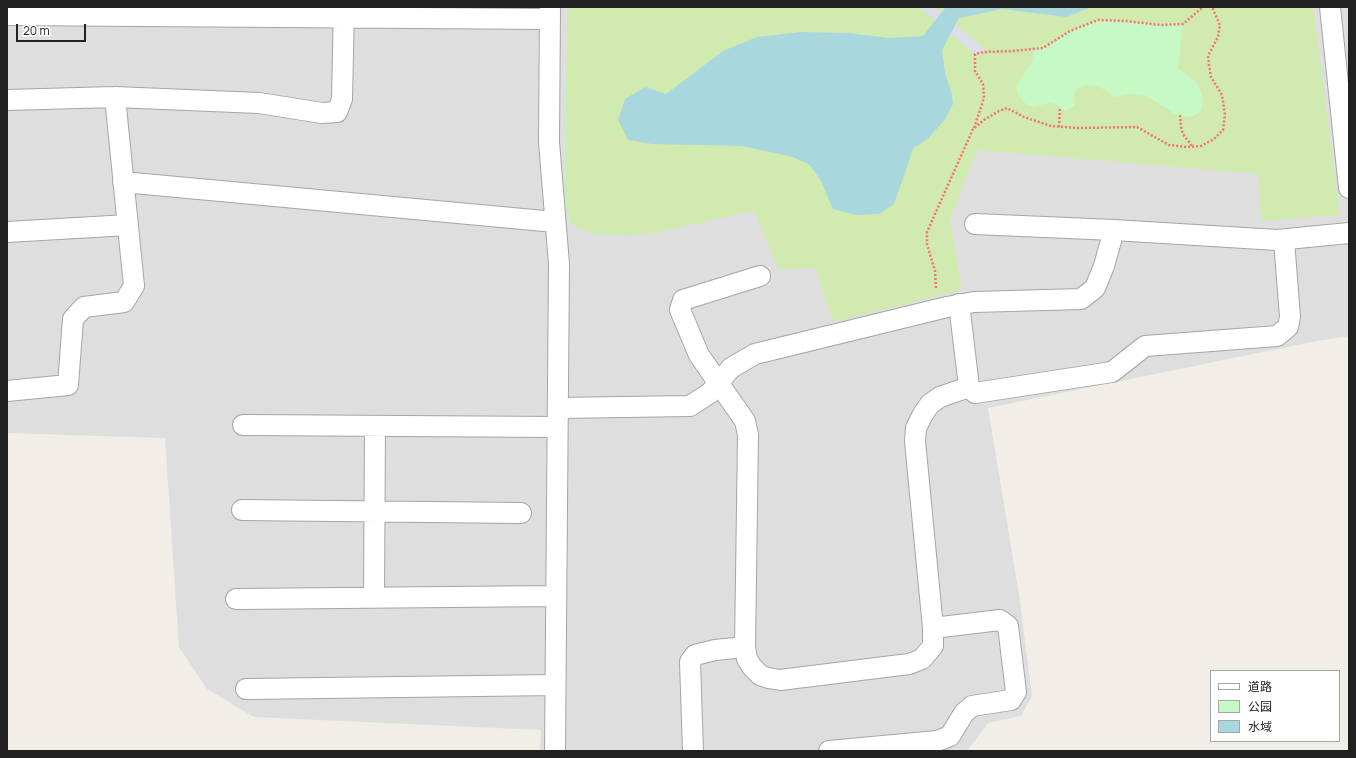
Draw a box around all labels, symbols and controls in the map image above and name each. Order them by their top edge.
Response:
scale bar [18,16,88,42]
text: 20 m [23,22,50,39]
legend [1210,670,1340,742]
text: 道路 [1248,678,1272,695]
text: 公园 [1248,698,1272,715]
text: 水域 [1248,718,1272,735]

